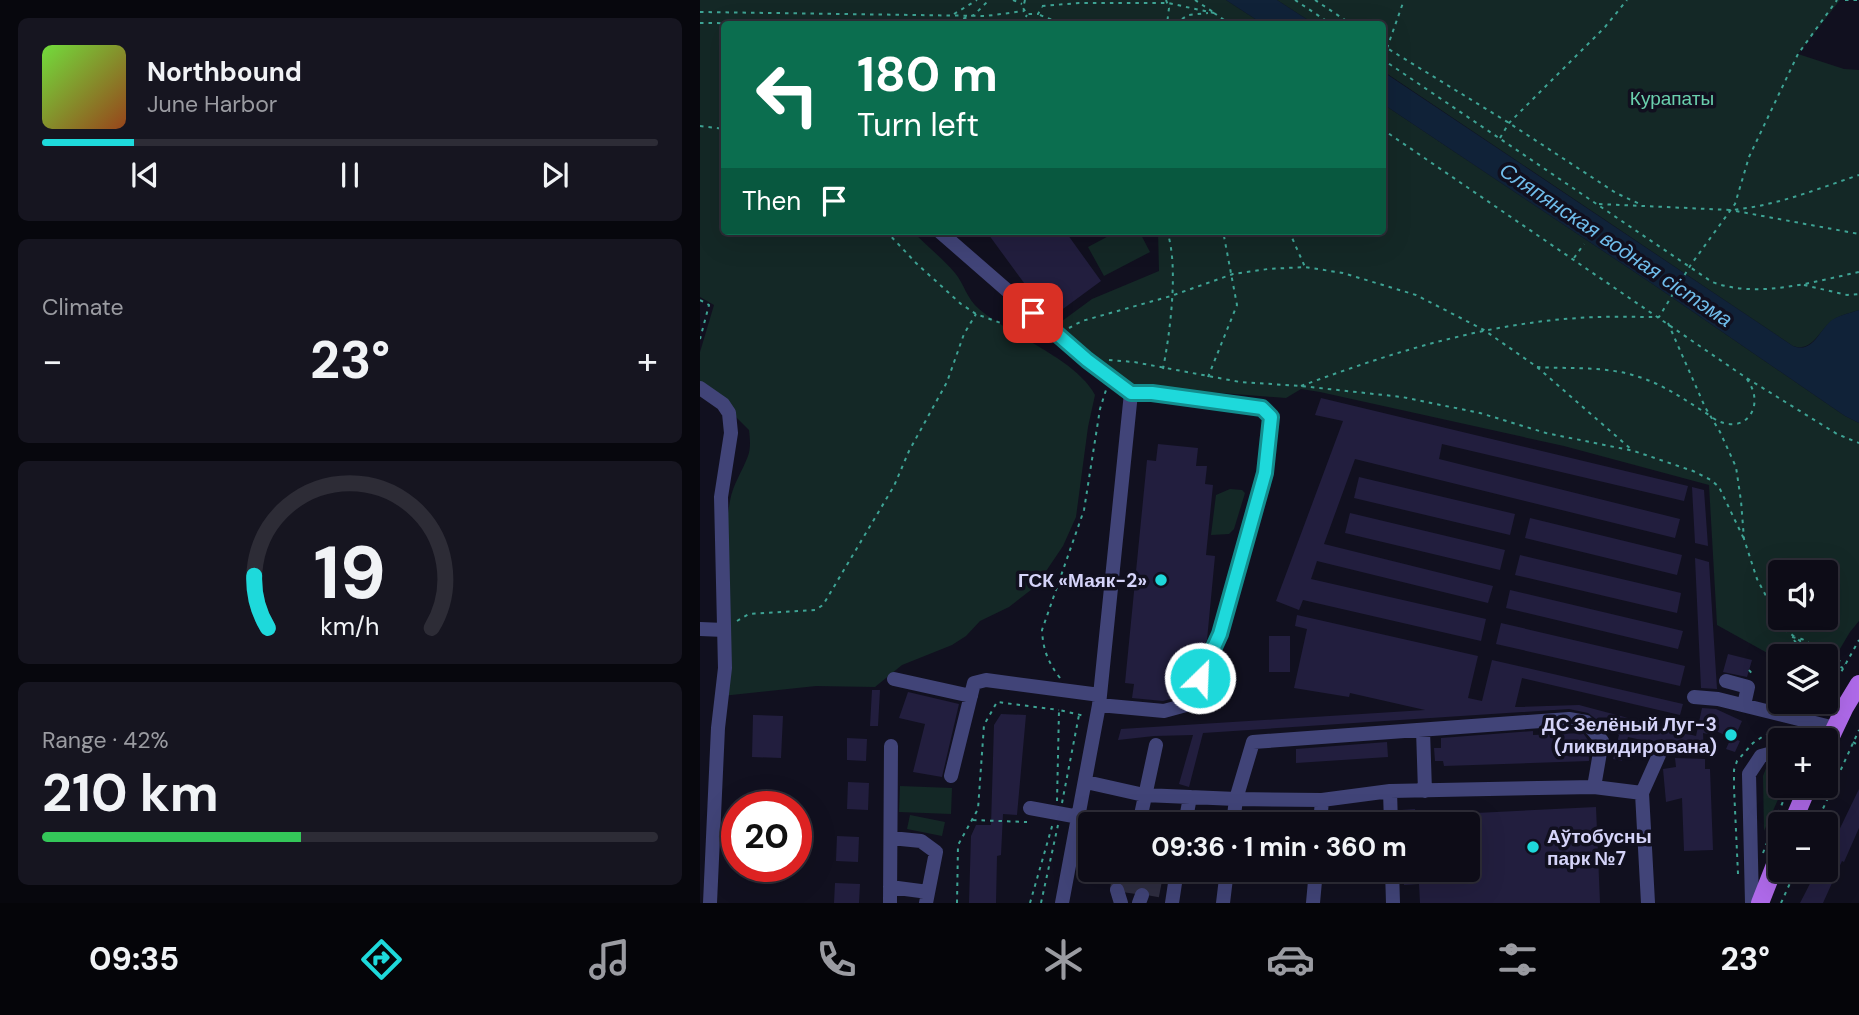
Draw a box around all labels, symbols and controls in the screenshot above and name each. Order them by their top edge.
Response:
text: 180 m [857,42,998,106]
icon: left [742,49,833,140]
text: Northbound [147,55,302,89]
park label: Курапаты [1630,86,1714,111]
text: June Harbor [147,89,277,119]
text: Turn left [857,104,979,146]
icon: previous [126,156,164,194]
icon: pause [331,156,369,194]
icon: next [536,156,574,194]
water label: Сляпянская водная сістэма [1494,156,1738,334]
icon: arrive [815,182,853,220]
text: Then [742,184,801,218]
pin [1003,283,1063,343]
text: Climate [42,292,124,322]
icon: arrive [1014,294,1052,332]
text: 23° [310,326,390,394]
text: − [42,336,63,386]
text: + [637,336,658,386]
text: 19 [314,527,386,622]
map controls [1768,560,1838,882]
button: sound [1768,560,1838,630]
place label: ГСК «Маяк-2» [1018,568,1147,593]
marker: ГСК «Маяк-2» [1153,572,1169,588]
text: km/h [320,610,380,643]
position arrow [1163,641,1237,715]
button: layers [1768,644,1838,714]
place label: ДС Зелёный Луг-3 (ликвидирована) [1542,712,1717,759]
text: Range · 42% [42,725,169,755]
marker: ДС Зелёный Луг-3 (ликвидирована) [1723,727,1739,743]
button: + [1768,728,1838,798]
text: 210 km [42,759,219,827]
speed limit sign: 20 [721,791,812,882]
button: − [1768,812,1838,882]
place label: Аўтобусны парк №7 [1547,824,1652,871]
text: 09:36 · 1 min · 360 m [1151,830,1407,864]
marker: Аўтобусны парк №7 [1525,839,1541,855]
icon: directions [357,935,406,984]
icon: music [585,935,634,984]
icon: phone [812,935,861,984]
icon: climate [1039,935,1088,984]
icon: car [1266,935,1315,984]
icon: filters [1493,935,1542,984]
text: 09:35 [89,938,179,980]
text: 23° [1720,938,1770,980]

